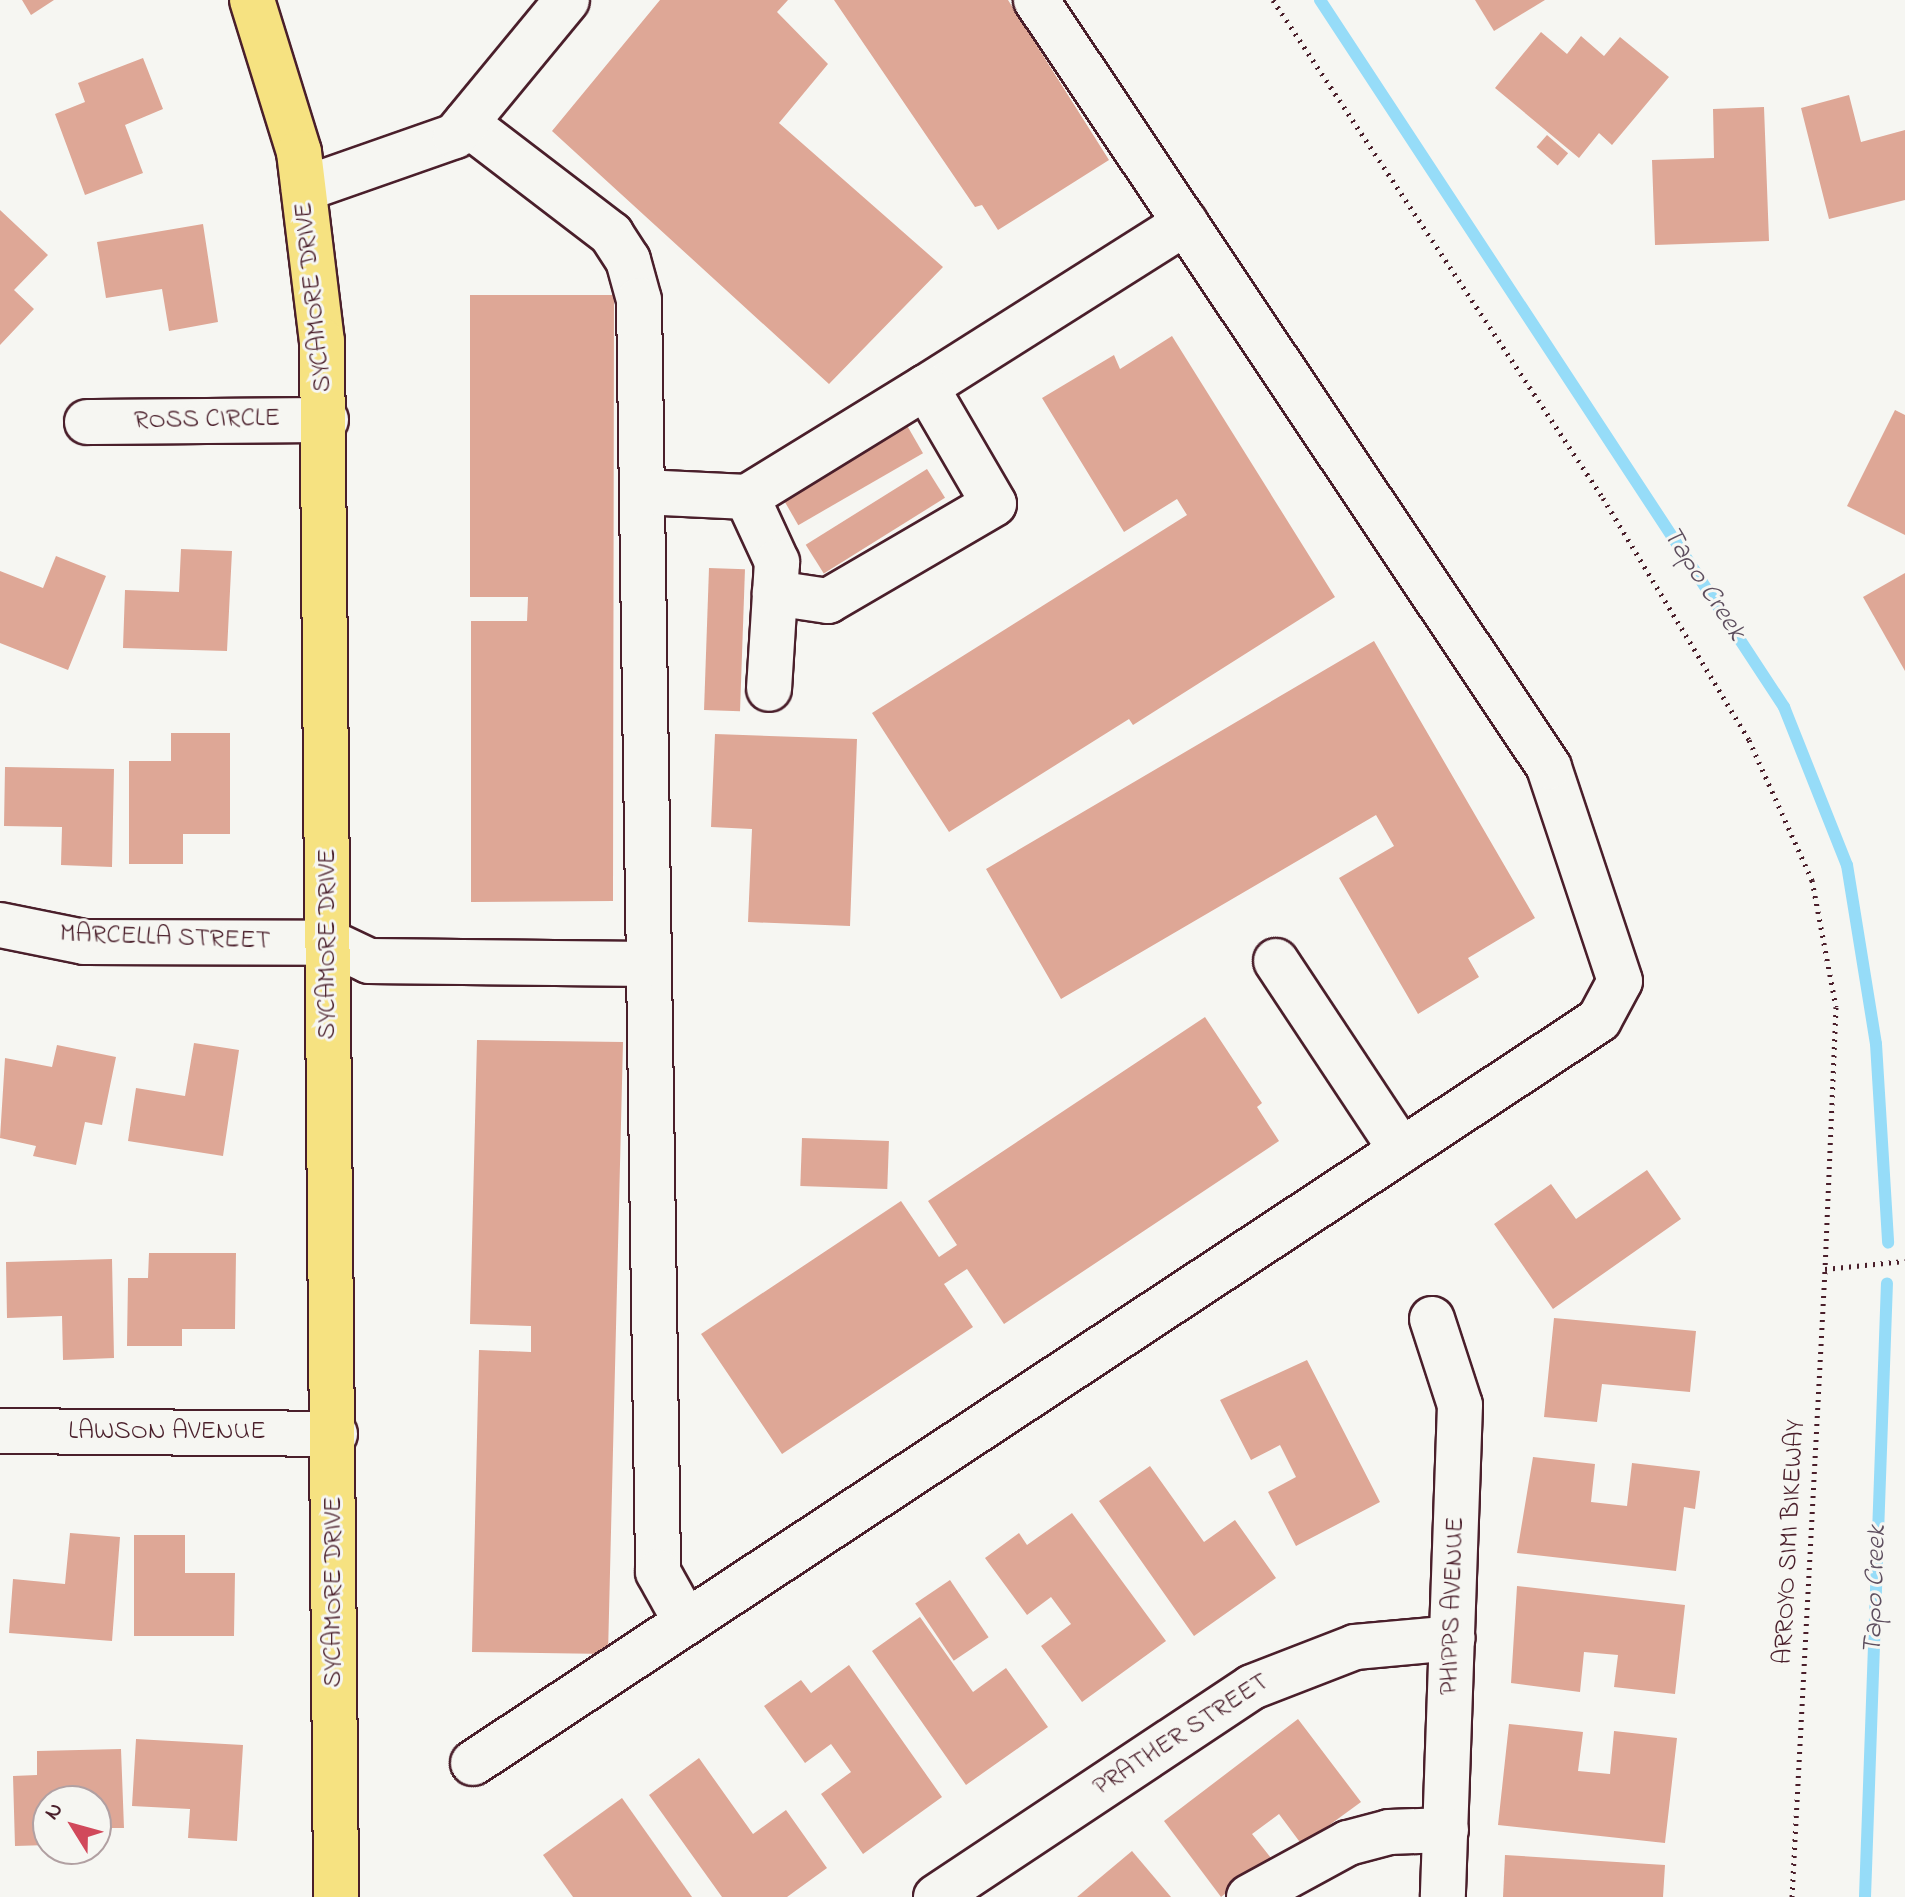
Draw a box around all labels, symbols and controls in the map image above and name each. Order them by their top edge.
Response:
street label: SYCAMORE DRIVE [290,200,340,394]
street label: ROSS CIRCLE [134,404,280,438]
water label: Tapo Creek [1654,521,1752,647]
street label: SYCAMORE DRIVE [313,848,345,1040]
street label: MARCELLA STREET [59,920,271,958]
street label: LAWSON AVENUE [68,1417,266,1449]
street label: ARROYO SIMI BIKEWAY [1769,1419,1813,1665]
street label: SYCAMORE DRIVE [319,1496,351,1688]
street label: PHIPPS AVENUE [1435,1516,1473,1696]
water label: Tapo Creek [1857,1525,1895,1655]
street label: PRATHER STREET [1088,1668,1276,1804]
north arrow [32,1785,112,1865]
text: N [37,1796,72,1827]

